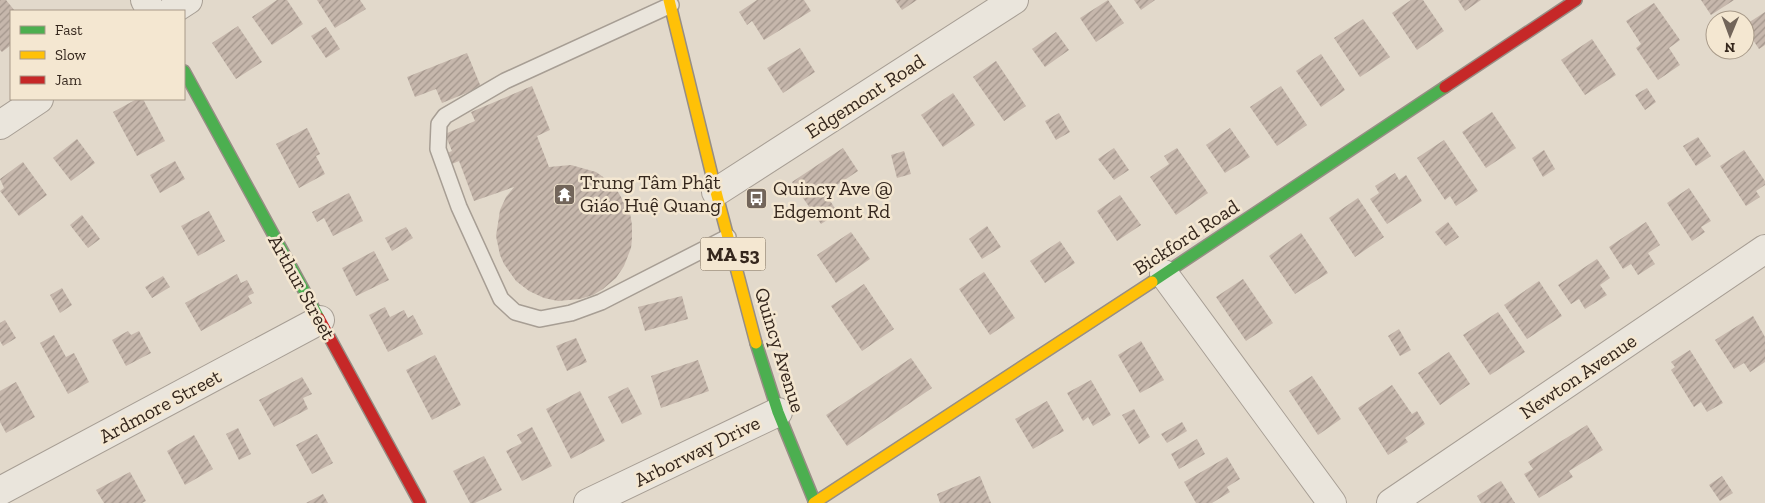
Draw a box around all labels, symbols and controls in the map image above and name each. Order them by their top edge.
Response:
legend [10,10,185,100]
north arrow [1705,10,1755,60]
text: Fast [55,21,83,39]
text: N [1724,39,1735,56]
text: Slow [55,46,87,64]
street label: Edgemont Road [801,49,929,143]
text: Jam [55,71,82,89]
place label: Trung Tâm Phật Giáo Huệ Quang [580,170,721,217]
place label: Quincy Ave @ Edgemont Rd [773,176,893,223]
temple icon: Trung Tâm Phật Giáo Huệ Quang [552,182,576,206]
bus stop icon: Quincy Ave @ Edgemont Rd [745,187,769,211]
street label: Bickford Road [1129,194,1243,280]
street label: Arthur Street [263,230,341,344]
road number: MA 53 [700,238,766,270]
street label: Quincy Avenue [750,285,810,415]
street label: Newton Avenue [1515,328,1641,424]
street label: Ardmore Street [95,363,226,448]
street label: Arborway Drive [630,410,764,492]

